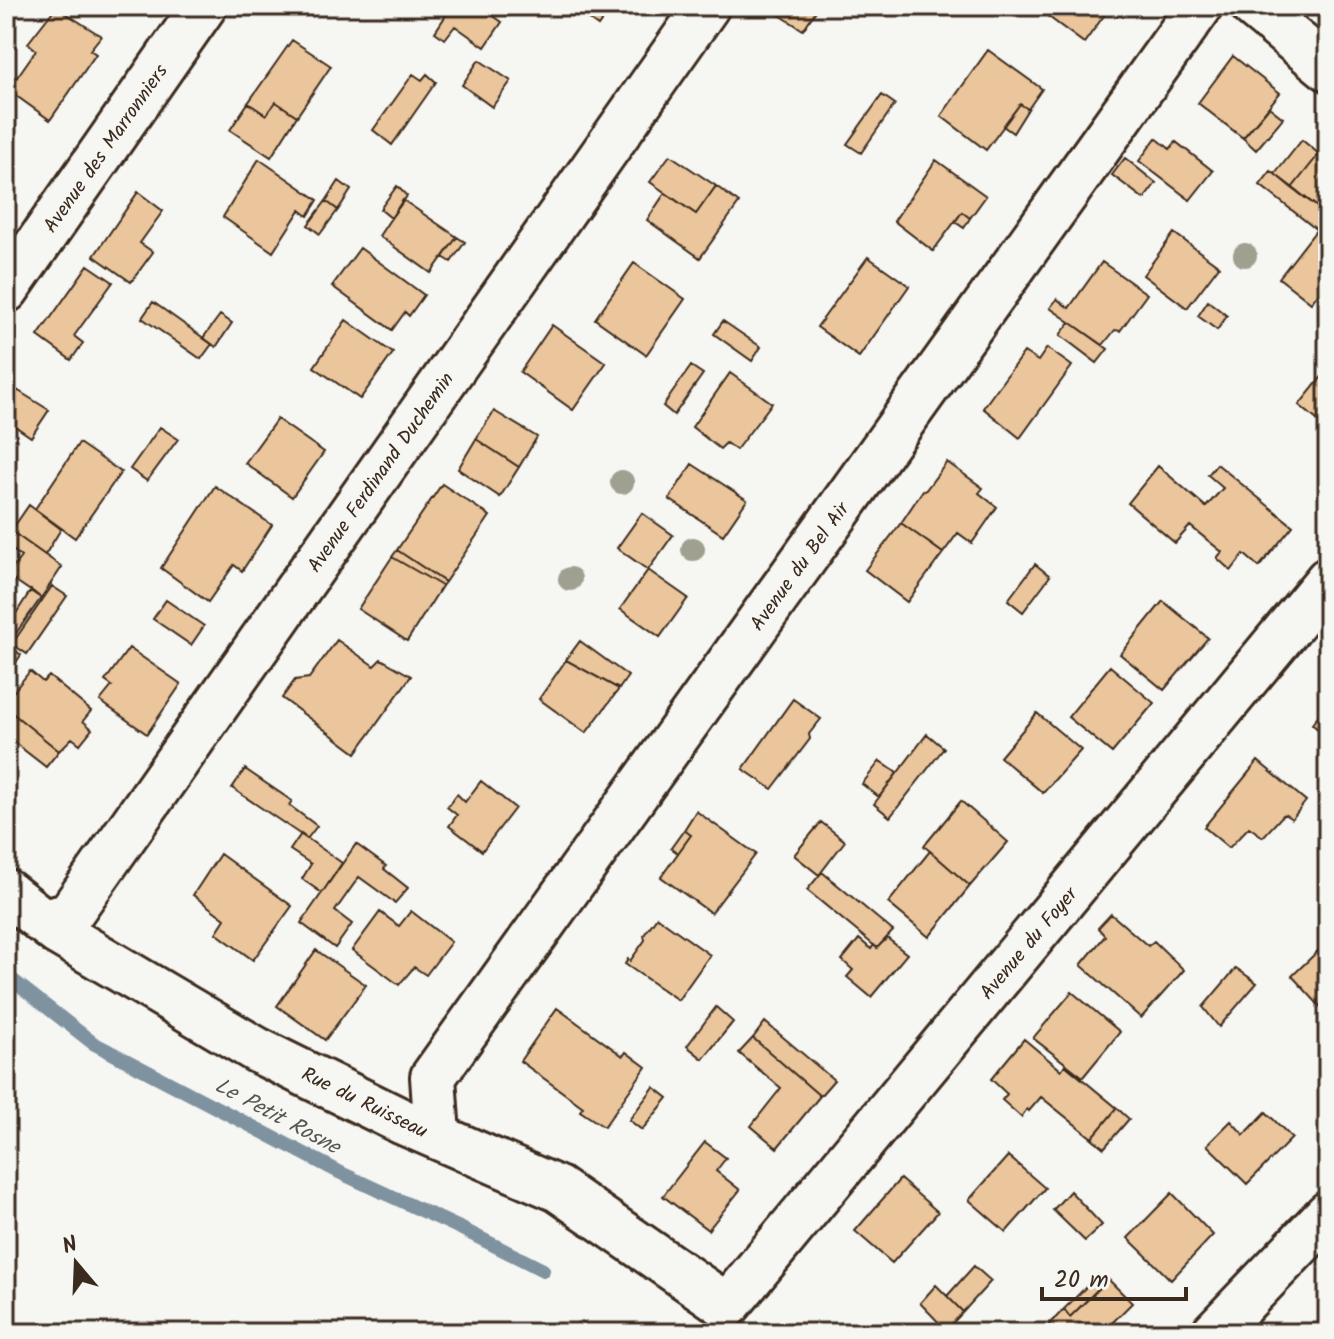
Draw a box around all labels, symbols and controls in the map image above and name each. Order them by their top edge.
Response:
street label: Avenue des Marronniers [36,58,177,240]
street label: Avenue Ferdinand Duchemin [300,366,463,580]
street label: Avenue du Bel Air [743,495,859,638]
street label: Avenue du Foyer [973,880,1087,1008]
street label: Rue du Ruisseau [296,1059,433,1148]
water label: Le Petit Rosne [208,1069,348,1166]
north arrow [36,1223,116,1303]
text: N [58,1228,83,1265]
scale bar [1042,1251,1186,1301]
text: 20 m [1054,1261,1109,1300]

